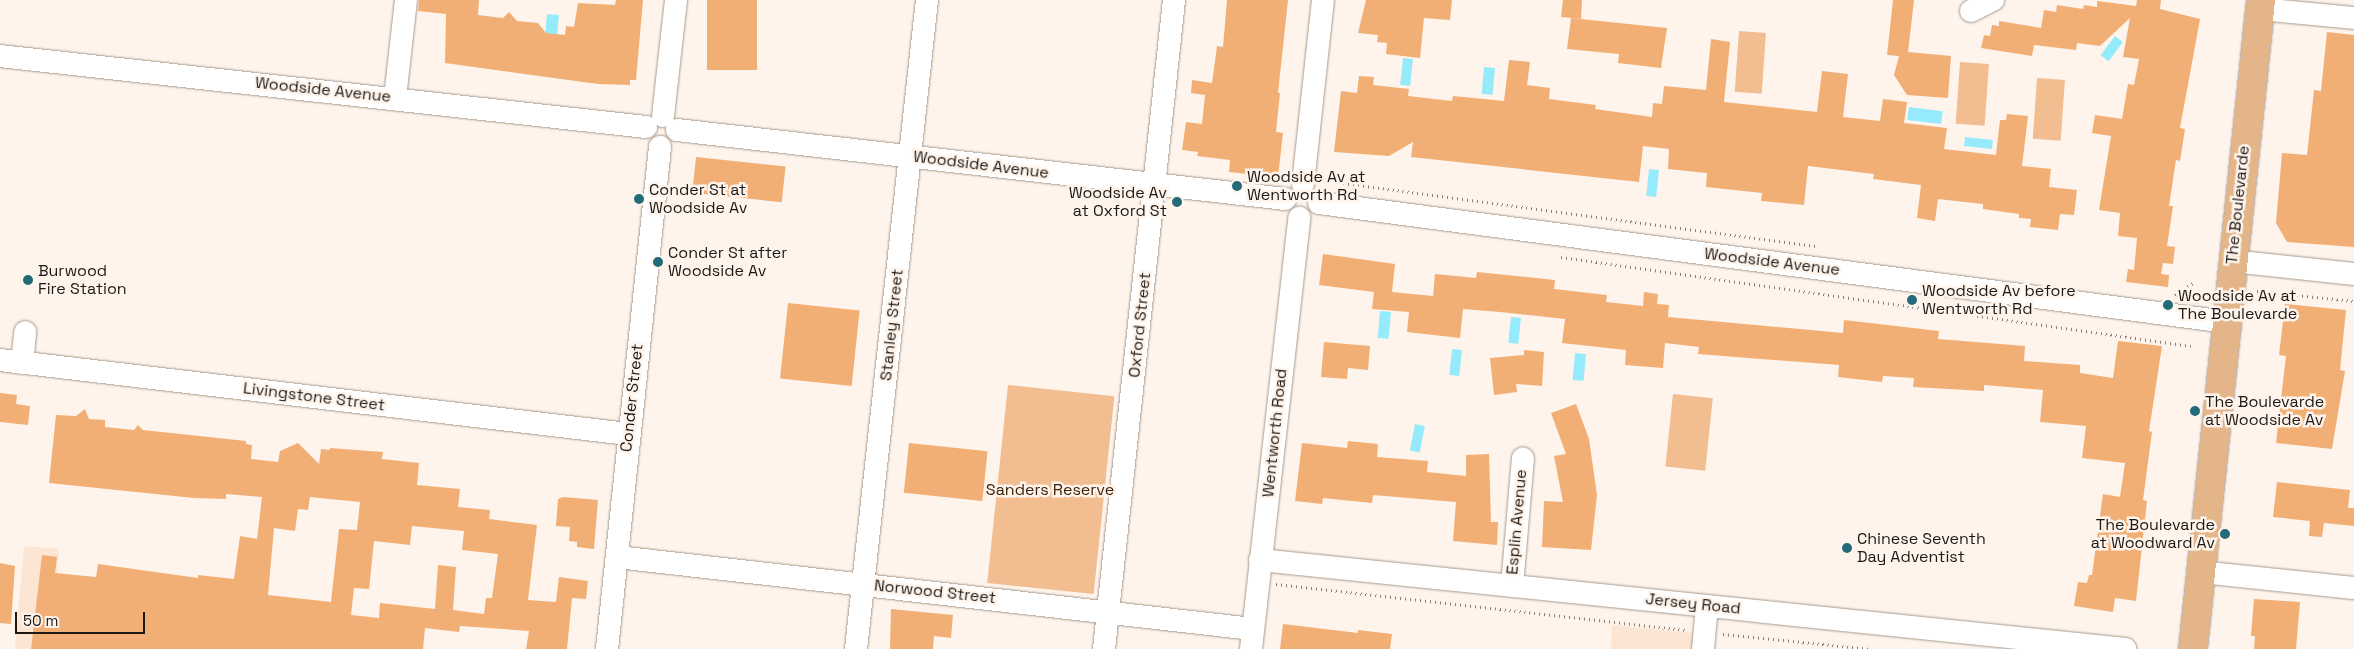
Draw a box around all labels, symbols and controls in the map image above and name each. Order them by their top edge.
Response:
street label: Woodside Avenue [254,73,392,107]
street label: The Boulevarde [2222,145,2254,265]
street label: Woodside Avenue [912,147,1050,183]
place label: Woodside Av at Wentworth Rd [1247,167,1366,205]
place label: Conder St at Woodside Av [649,180,748,218]
marker: Woodside Av at Wentworth Rd [1231,180,1243,192]
place label: Woodside Av at Oxford St [1068,183,1167,221]
marker: Conder St at Woodside Av [633,193,645,205]
marker: Woodside Av at Oxford St [1171,196,1183,208]
place label: Conder St after Woodside Av [668,243,787,281]
street label: Woodside Avenue [1703,244,1841,280]
marker: Conder St after Woodside Av [652,256,664,268]
place label: Burwood Fire Station [38,261,127,299]
street label: Stanley Street [877,268,907,382]
street label: Oxford Street [1125,271,1155,379]
marker: Burwood Fire Station [22,274,34,286]
place label: Woodside Av before Wentworth Rd [1922,281,2076,319]
place label: Woodside Av at The Boulevarde [2178,286,2297,324]
marker: Woodside Av before Wentworth Rd [1906,294,1918,306]
marker: Woodside Av at The Boulevarde [2162,299,2174,311]
street label: Conder Street [617,343,647,453]
street label: Wentworth Road [1259,368,1291,498]
street label: Livingstone Street [242,379,386,415]
place label: The Boulevarde at Woodside Av [2205,392,2324,430]
marker: The Boulevarde at Woodside Av [2189,405,2201,417]
street label: Esplin Avenue [1503,468,1531,576]
park label: Sanders Reserve [986,480,1114,500]
place label: The Boulevarde at Woodward Av [2091,515,2215,553]
marker: The Boulevarde at Woodward Av [2219,528,2231,540]
place label: Chinese Seventh Day Adventist [1857,529,1986,567]
marker: Chinese Seventh Day Adventist [1841,542,1853,554]
street label: Norwood Street [873,576,997,608]
street label: Jersey Road [1645,589,1741,619]
scale bar [18,602,148,634]
text: 50 m [23,611,58,630]

